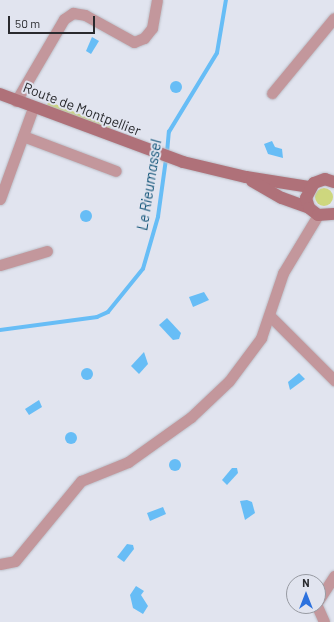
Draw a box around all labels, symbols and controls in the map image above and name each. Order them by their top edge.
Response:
scale bar [10,8,97,34]
text: 50 m [15,16,40,30]
street label: Route de Montpellier [21,79,143,139]
water label: Le Rieumassel [133,138,165,232]
north arrow [286,574,326,614]
text: N [302,576,310,589]

